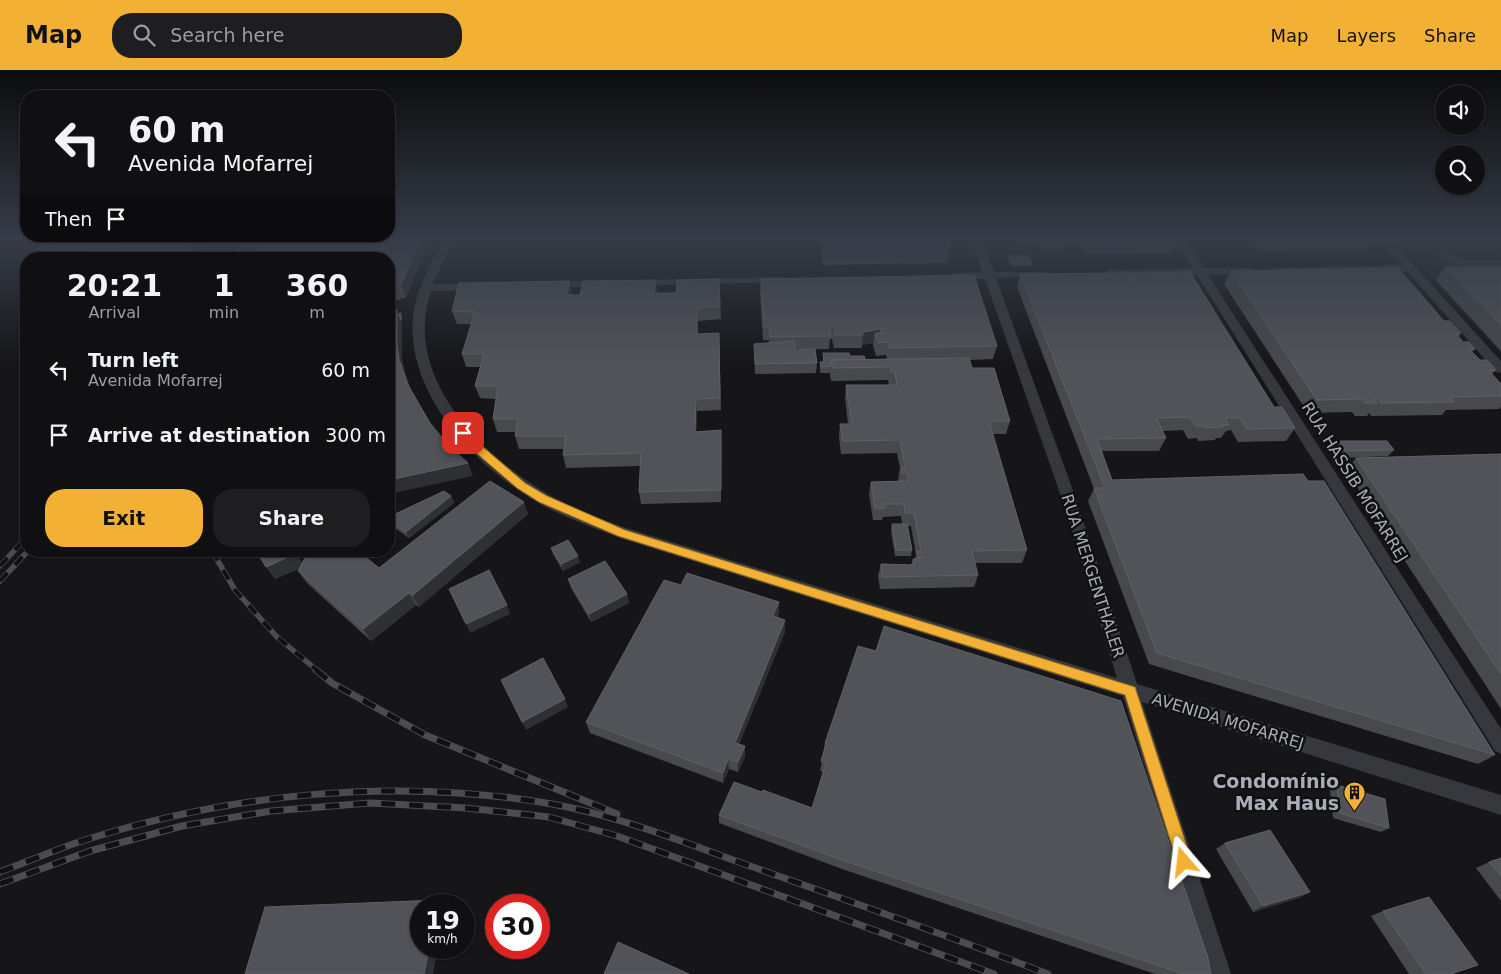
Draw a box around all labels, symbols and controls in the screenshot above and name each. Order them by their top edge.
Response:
search box [112,13,462,58]
text: Map [25,21,82,49]
icon: search [130,21,158,49]
text: Search here [170,24,284,46]
text: Map [1270,25,1308,46]
text: Layers [1336,25,1396,46]
text: Share [1424,25,1476,46]
map controls [1435,85,1485,195]
button: sound [1435,85,1485,135]
icon: left [45,110,110,175]
text: 60 m [128,110,225,150]
button: search [1435,145,1485,195]
text: Avenida Mofarrej [128,151,313,176]
icon: arrive [102,205,130,233]
text: Then [45,208,92,230]
text: 20:21 [67,268,162,303]
text: 1 [213,268,234,303]
text: 360 [286,268,348,303]
text: Arrival [88,303,140,322]
text: min [209,303,239,322]
text: m [309,303,325,322]
text: Turn left [88,349,179,371]
icon: left [45,356,73,384]
text: 60 m [321,359,370,381]
text: Avenida Mofarrej [88,371,223,390]
street label: RUA HASSIB MOFARREJ [1298,398,1412,566]
pin [442,412,484,454]
icon: arrive [449,419,477,447]
icon: arrive [45,421,73,449]
text: Arrive at destination [88,424,310,446]
text: 300 m [325,424,386,446]
button: Exit [45,489,203,547]
button: Share [213,489,370,547]
street label: RUA MERGENTHALER [1058,492,1128,660]
street label: AVENIDA MOFARREJ [1150,689,1306,753]
place label: Condomínio Max Haus [1212,770,1339,814]
building icon: Condomínio Max Haus [1343,780,1367,811]
position arrow [1157,835,1209,887]
speed limit sign: 30 [485,894,550,959]
text: 19 [425,906,460,935]
text: km/h [427,932,458,946]

